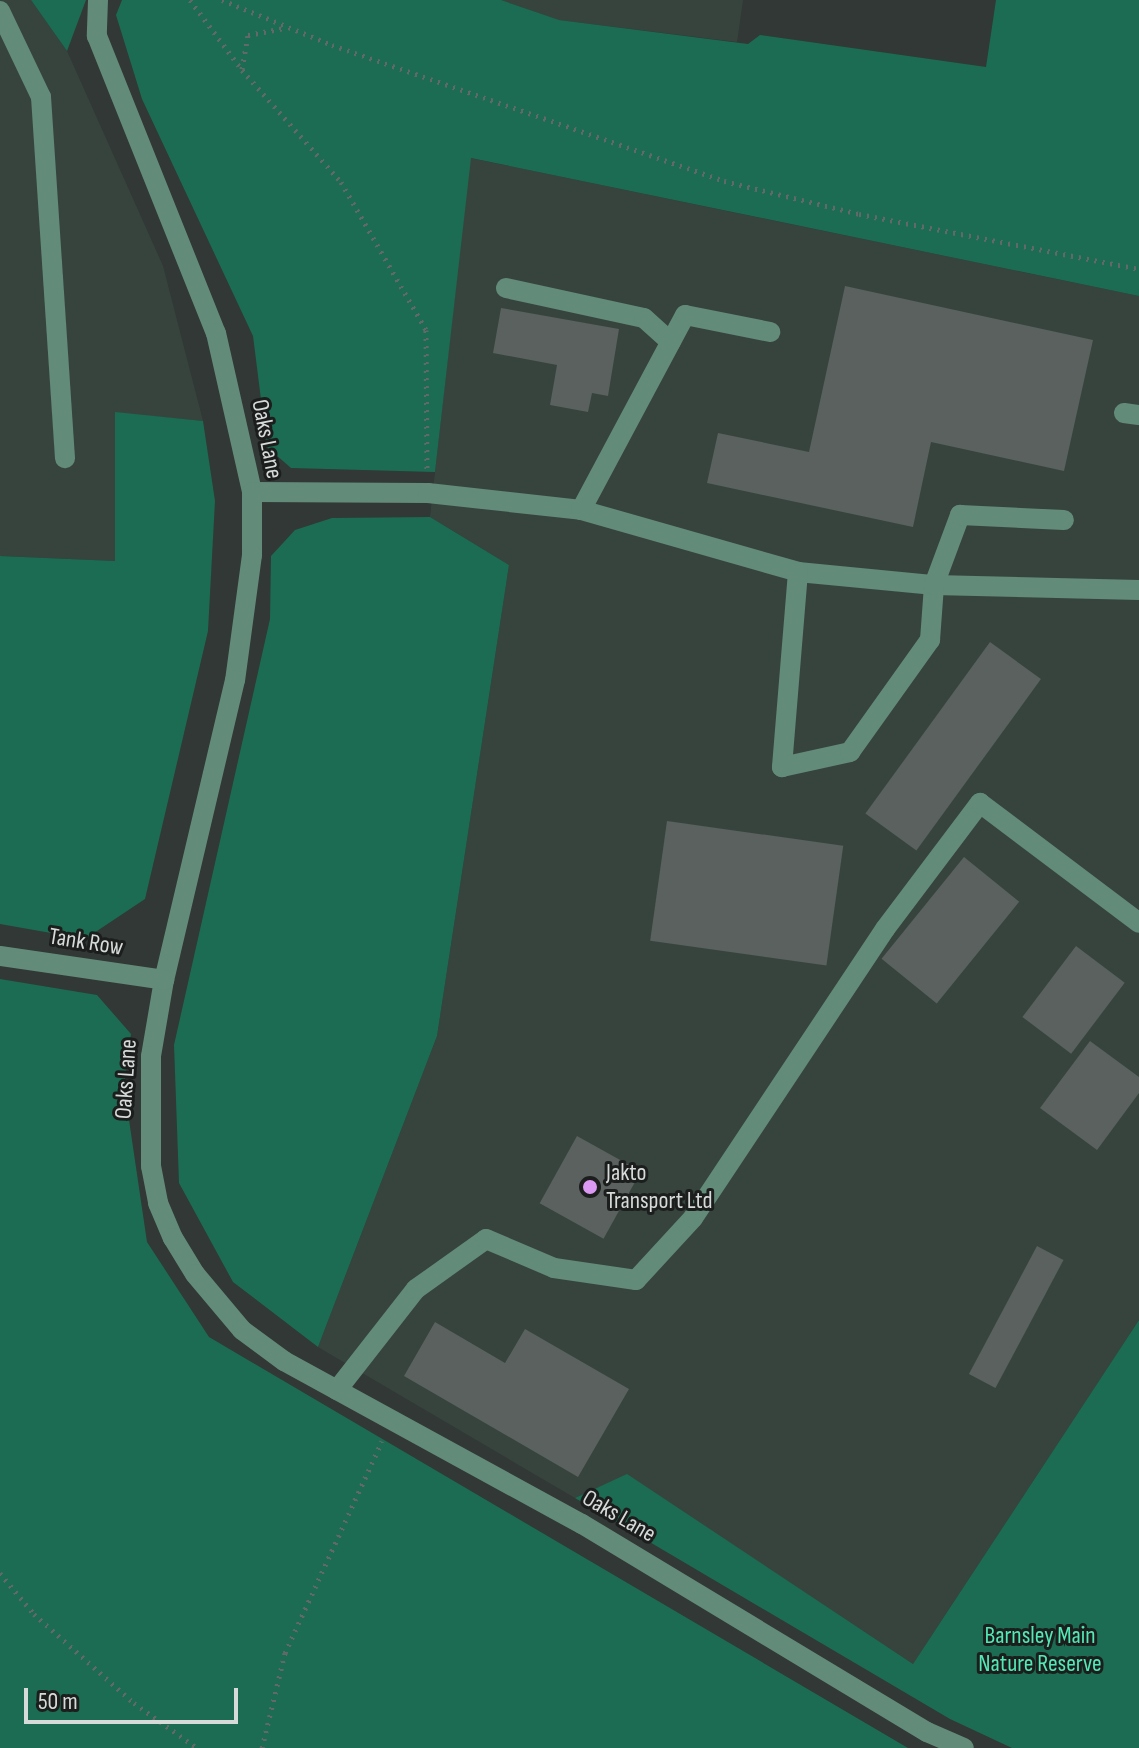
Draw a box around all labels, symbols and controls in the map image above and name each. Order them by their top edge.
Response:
street label: Oaks Lane [245,397,289,481]
street label: Tank Row [47,922,125,962]
street label: Oaks Lane [109,1038,143,1120]
place label: Jakto Transport Ltd [606,1159,712,1215]
marker: Jakto Transport Ltd [581,1178,599,1196]
street label: Oaks Lane [577,1483,661,1549]
park label: Barnsley Main Nature Reserve [978,1622,1102,1678]
scale bar [28,1672,242,1722]
text: 50 m [38,1687,78,1716]

